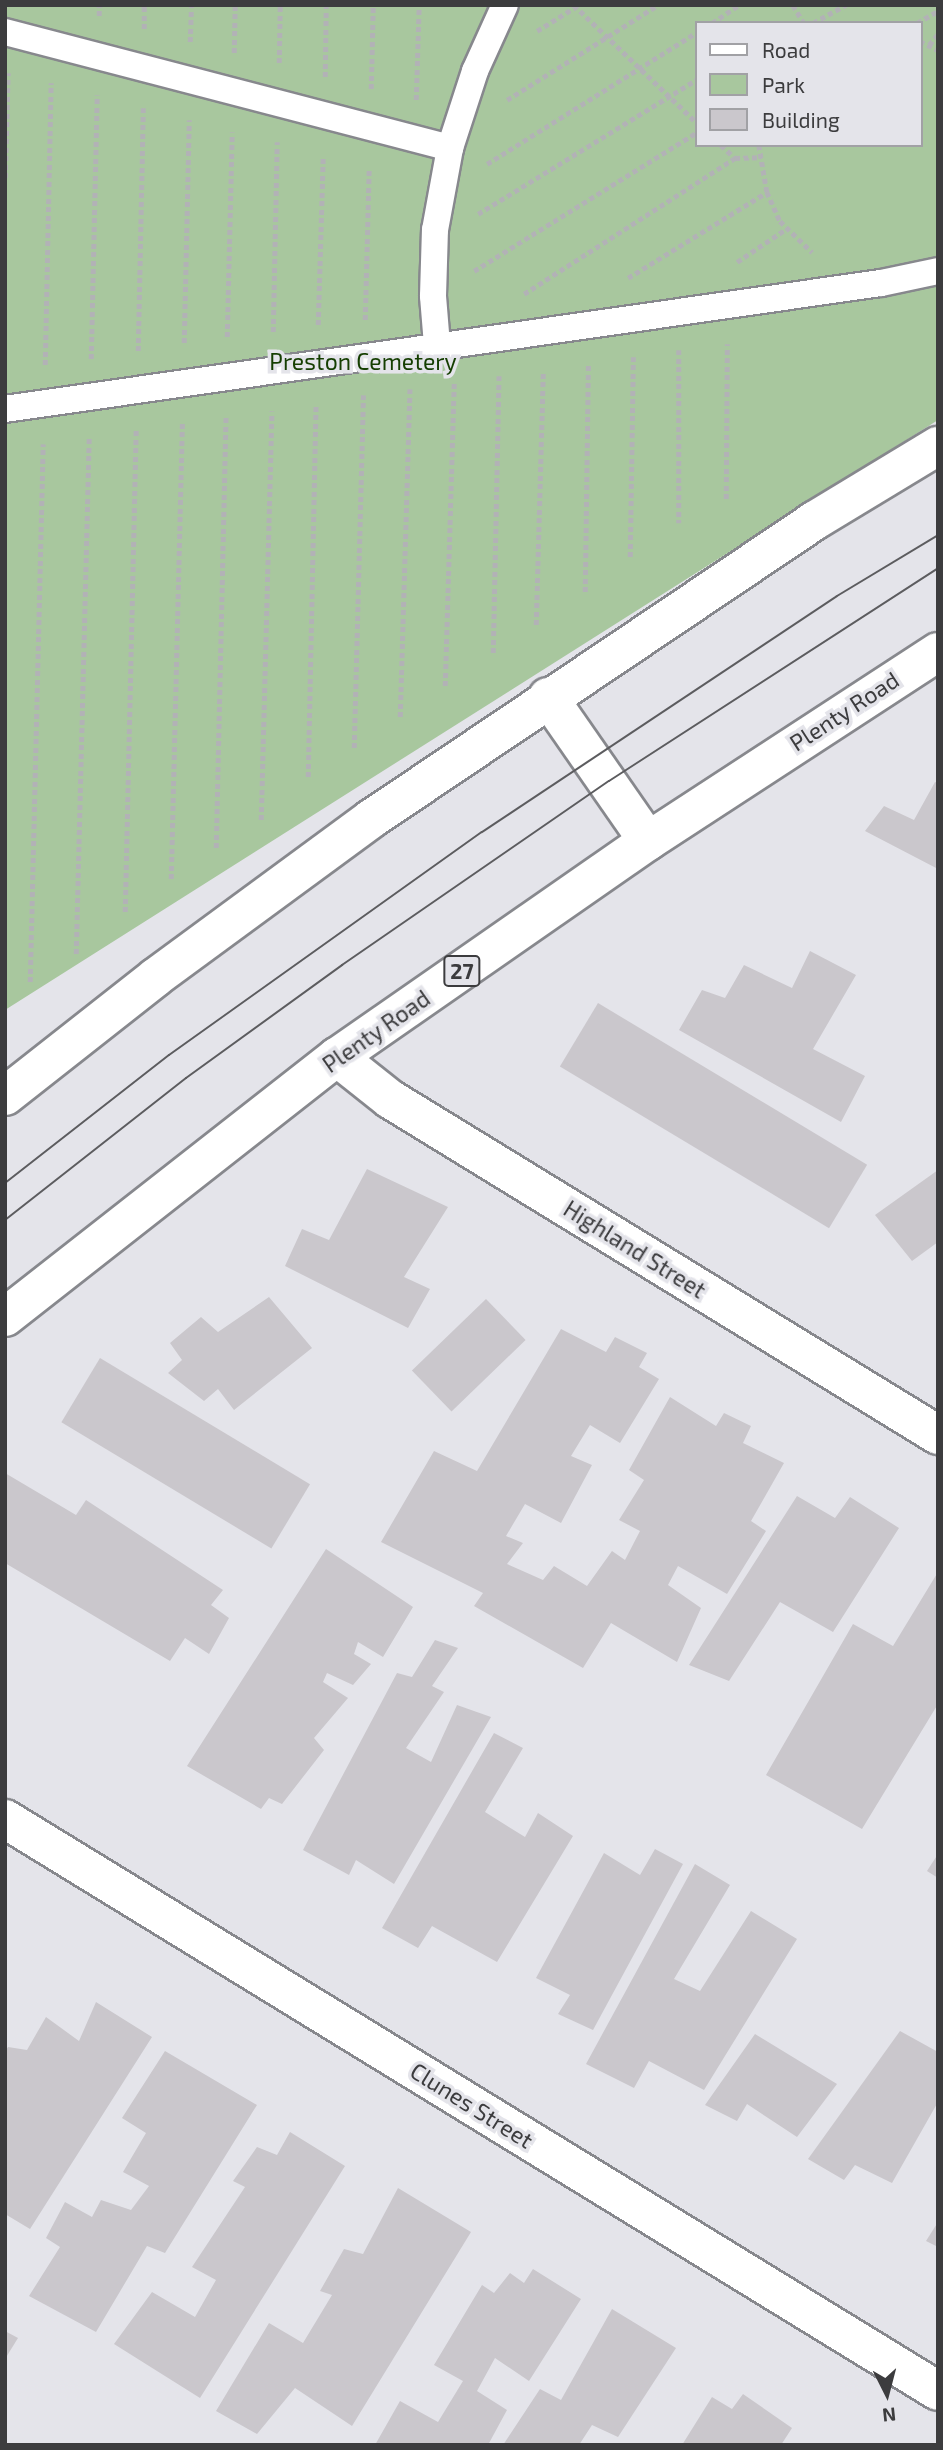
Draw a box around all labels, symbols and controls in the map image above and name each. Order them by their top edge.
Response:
legend [694,21,922,147]
text: Road [762,37,810,62]
text: Park [762,72,805,97]
text: Building [762,107,840,132]
park label: Preston Cemetery [269,347,457,375]
street label: Plenty Road [784,665,904,757]
road number: 27 [443,954,481,988]
street label: Plenty Road [317,984,435,1078]
street label: Highland Street [559,1194,711,1304]
street label: Clunes Street [406,2056,538,2154]
north arrow [852,2359,922,2429]
text: N [881,2403,897,2428]

